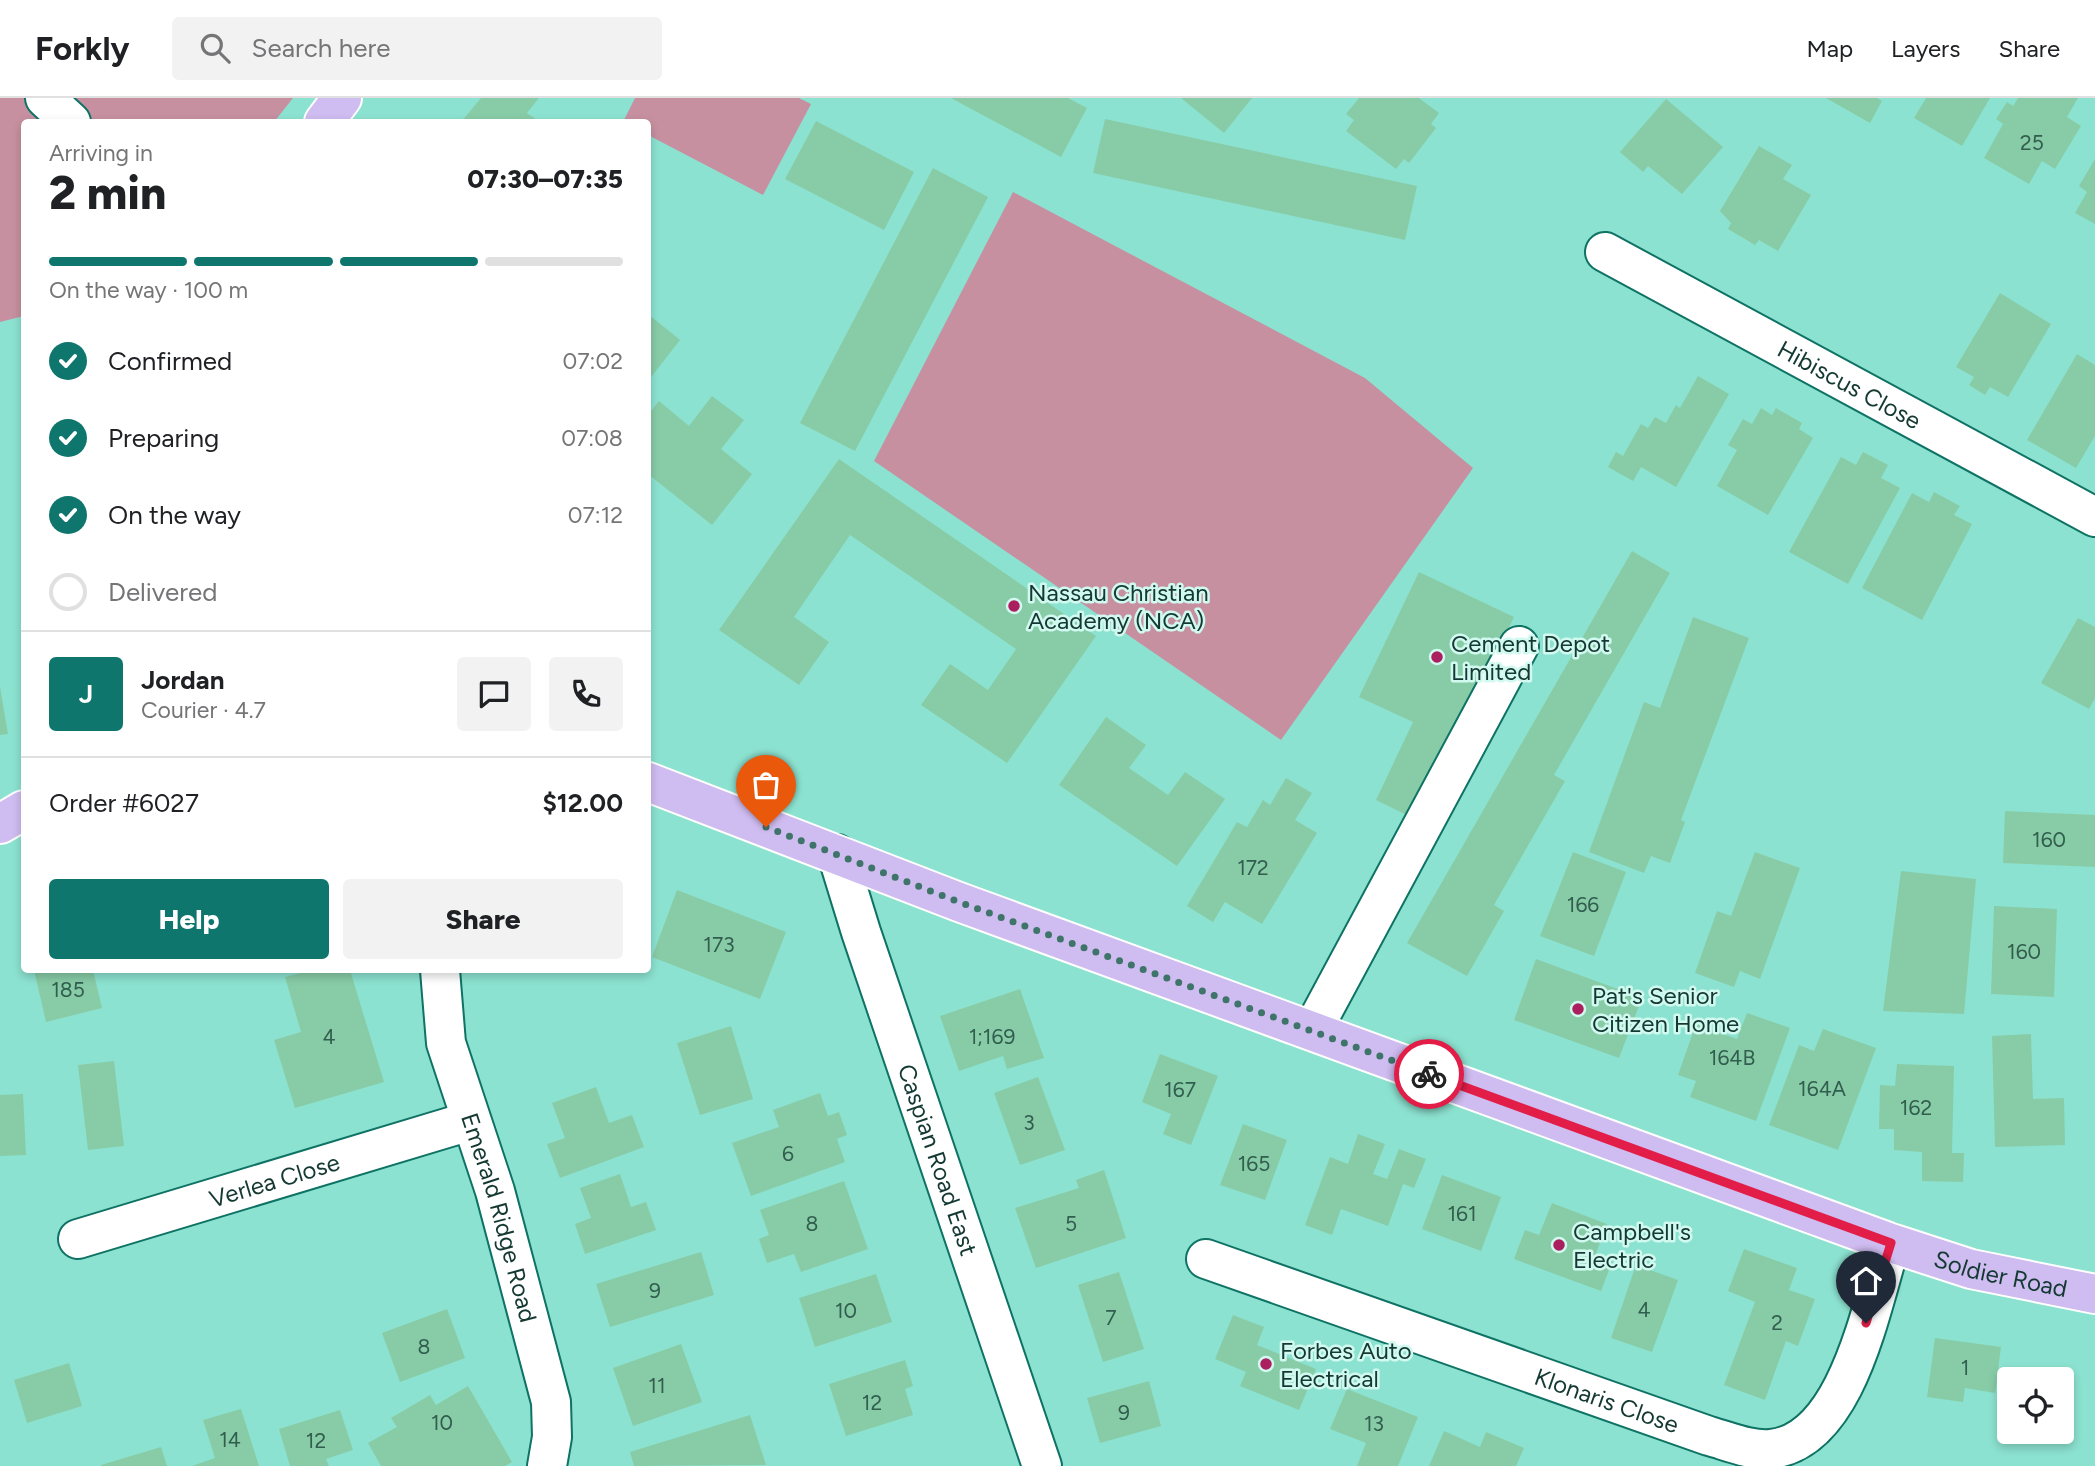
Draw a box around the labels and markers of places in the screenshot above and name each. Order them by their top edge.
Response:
place label: Nassau Christian Academy (NCA) [1028,578,1209,635]
marker: Nassau Christian Academy (NCA) [1006,598,1022,614]
place label: Cement Depot Limited [1451,629,1610,686]
marker: Cement Depot Limited [1429,649,1445,665]
pin [736,755,796,827]
place label: Pat's Senior Citizen Home [1592,981,1739,1038]
marker: Pat's Senior Citizen Home [1570,1001,1586,1017]
place label: Campbell's Electric [1573,1217,1691,1274]
marker: Campbell's Electric [1551,1237,1567,1253]
pin [1836,1251,1896,1323]
place label: Forbes Auto Electrical [1280,1336,1412,1393]
marker: Forbes Auto Electrical [1258,1356,1274,1372]

